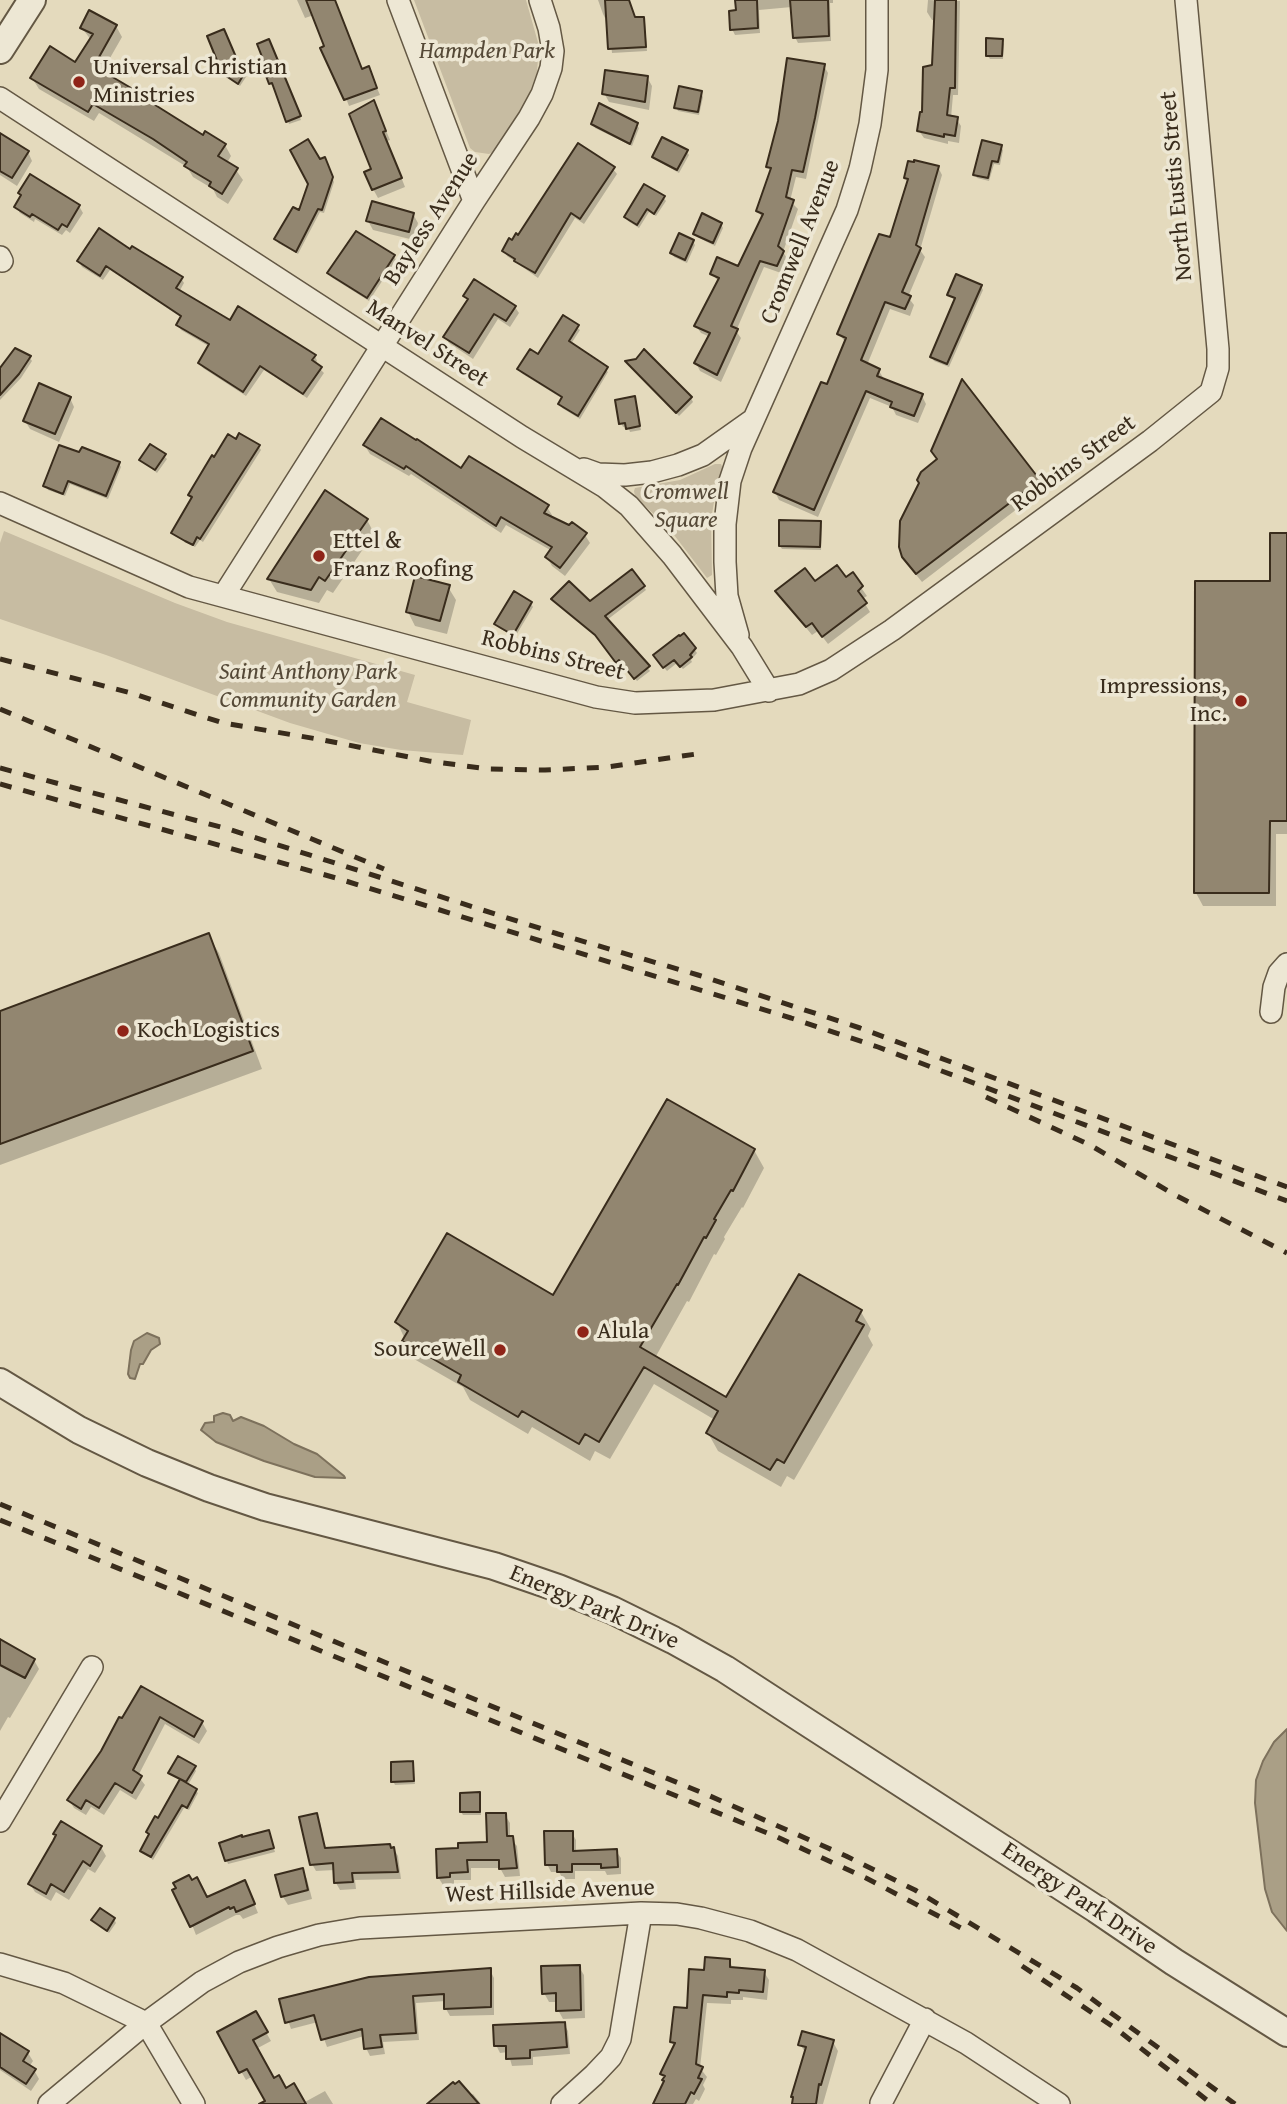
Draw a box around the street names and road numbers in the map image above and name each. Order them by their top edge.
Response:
street label: North Eustis Street [1154,90,1200,282]
street label: Bayless Avenue [378,147,486,291]
street label: Cromwell Avenue [755,156,847,328]
street label: Manvel Street [361,294,493,394]
street label: Robbins Street [1006,409,1142,519]
street label: Robbins Street [478,624,628,688]
street label: Energy Park Drive [505,1559,683,1657]
street label: Energy Park Drive [996,1836,1162,1962]
street label: West Hillside Avenue [445,1874,655,1910]

